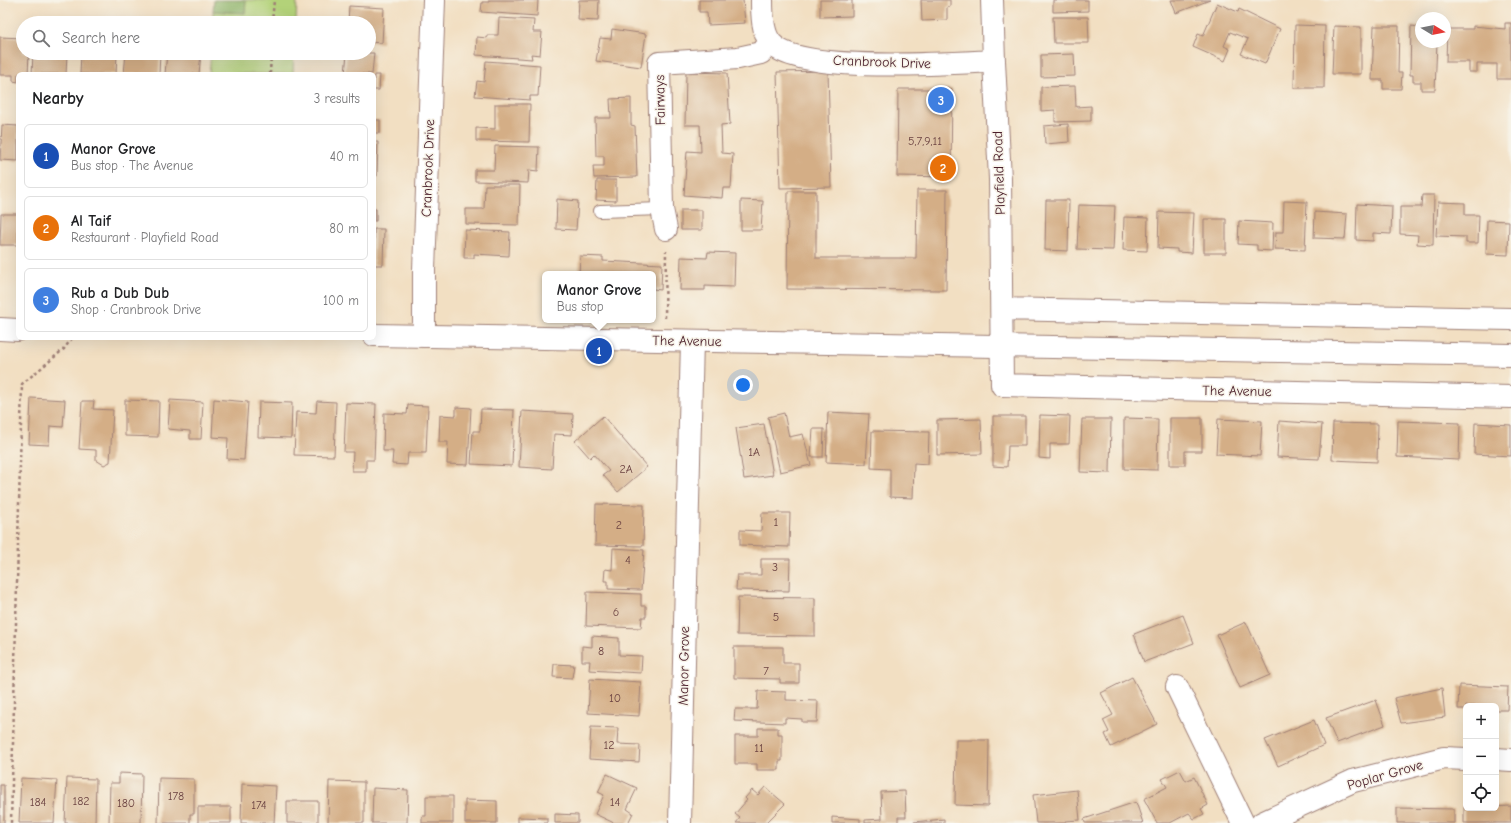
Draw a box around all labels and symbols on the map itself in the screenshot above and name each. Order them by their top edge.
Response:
north arrow [1415,12,1451,48]
street label: Cranbrook Drive [833,52,931,72]
street label: Fairways [651,74,669,125]
pin: 3 [928,85,954,115]
street label: Cranbrook Drive [418,119,438,217]
street label: Playfield Road [989,131,1009,215]
house number: 5,7,9,11 [908,134,942,148]
pin: 2 [930,153,956,183]
street label: The Avenue [652,332,722,350]
pin: 1 [586,336,612,366]
your location [733,375,753,395]
street label: The Avenue [1202,382,1272,400]
house number: 1A [748,445,760,459]
house number: 2A [619,462,633,476]
house number: 1 [774,515,779,529]
house number: 2 [616,518,622,532]
house number: 4 [625,553,631,567]
house number: 3 [772,560,778,574]
house number: 6 [613,605,619,619]
house number: 5 [773,610,779,624]
street label: Manor Grove [675,626,693,706]
house number: 8 [598,644,604,658]
house number: 7 [763,664,769,678]
house number: 10 [609,691,621,705]
house number: 12 [603,738,615,752]
house number: 11 [754,741,764,755]
street label: Poplar Grove [1345,756,1425,794]
house number: 178 [168,789,184,803]
house number: 182 [72,794,90,808]
house number: 184 [30,795,47,809]
house number: 14 [610,795,620,809]
house number: 180 [117,796,135,810]
house number: 174 [251,798,267,812]

